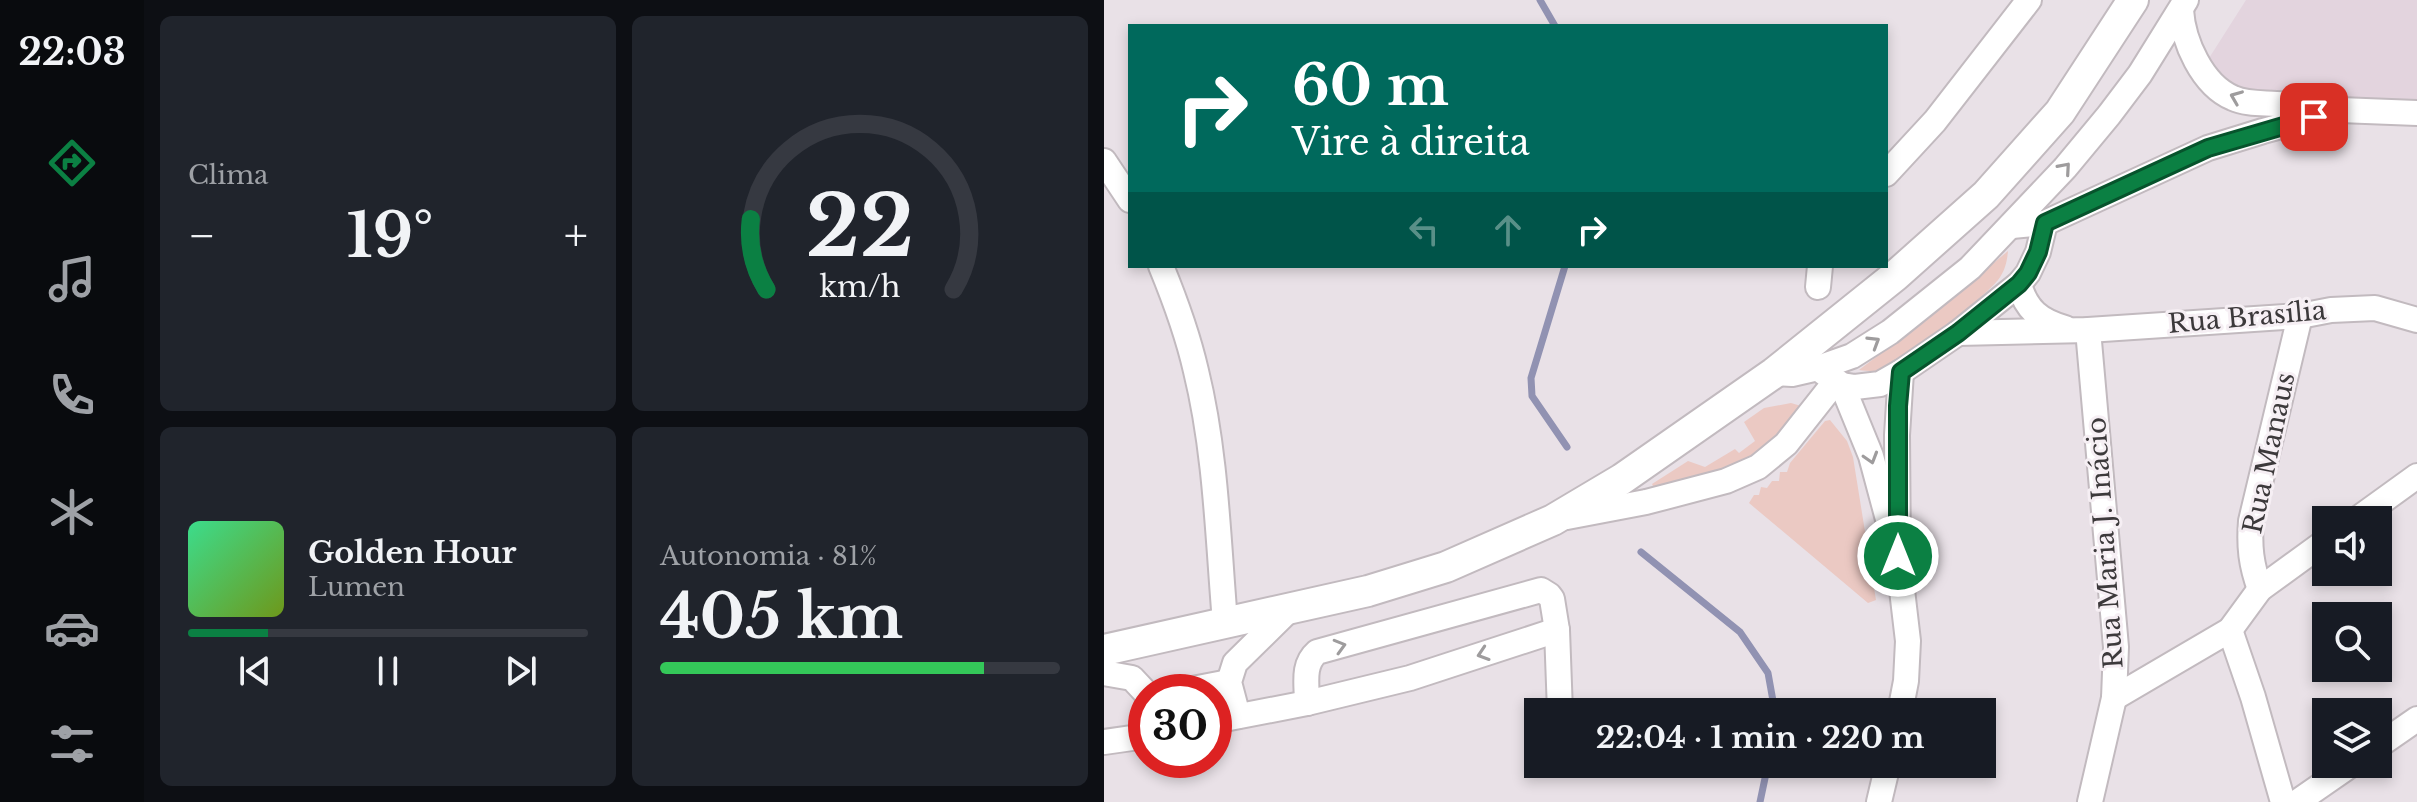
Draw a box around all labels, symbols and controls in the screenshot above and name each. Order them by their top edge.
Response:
text: 22:03 [18,30,126,75]
text: 60 m [1292,51,1449,120]
icon: right [1160,56,1264,160]
pin [2280,83,2348,151]
one-way arrow [2229,90,2243,107]
icon: arrive [2292,95,2336,139]
text: Vire à direita [1292,120,1530,165]
icon: directions [44,135,100,191]
text: Clima [188,159,268,191]
one-way arrow [2055,162,2070,177]
text: 22 [806,174,914,277]
text: 19° [347,199,433,273]
text: − [188,208,216,263]
text: + [564,208,588,263]
icon: left [1402,208,1446,252]
icon: ahead [1486,208,1530,252]
icon: right [1570,208,1614,252]
icon: music [44,251,100,307]
text: km/h [819,269,901,305]
street label: Rua Brasília [2167,294,2328,340]
one-way arrow [1865,337,1880,352]
icon: phone [44,367,100,423]
street label: Rua Manaus [2236,370,2302,536]
street label: Rua Maria J. Inácio [2080,416,2130,670]
one-way arrow [1862,450,1878,464]
icon: climate [44,484,100,540]
map controls [2312,506,2392,778]
button: sound [2312,506,2392,586]
position arrow [1856,514,1940,598]
text: Golden Hour [308,534,517,571]
text: Autonomia · 81% [660,540,877,572]
text: Lumen [308,571,405,603]
text: 405 km [660,580,903,654]
icon: car [44,600,100,656]
button: search [2312,602,2392,682]
one-way arrow [1332,639,1346,655]
one-way arrow [1476,645,1490,661]
icon: previous [233,649,277,693]
icon: pause [366,649,410,693]
icon: next [499,649,543,693]
speed limit sign: 30 [1128,674,1232,778]
button: layers [2312,698,2392,778]
icon: filters [44,716,100,772]
text: 22:04 · 1 min · 220 m [1596,719,1924,756]

